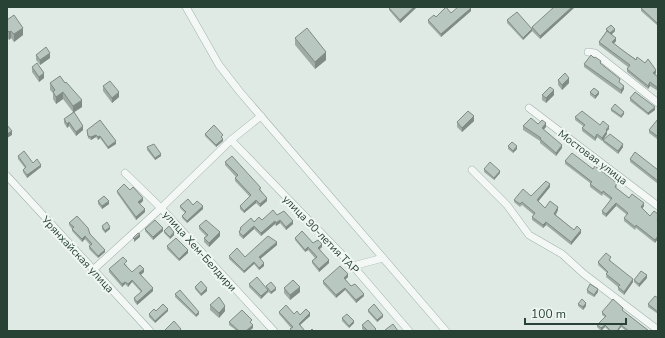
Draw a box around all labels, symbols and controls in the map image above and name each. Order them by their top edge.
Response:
street label: Мостовая улица [555,126,631,188]
street label: улица 90-летия ТАР [279,192,362,277]
street label: улица Хем-Белдири [159,208,240,295]
street label: Урянхайская улица [37,212,117,296]
scale bar [525,300,626,326]
text: 100 m [531,306,566,322]

